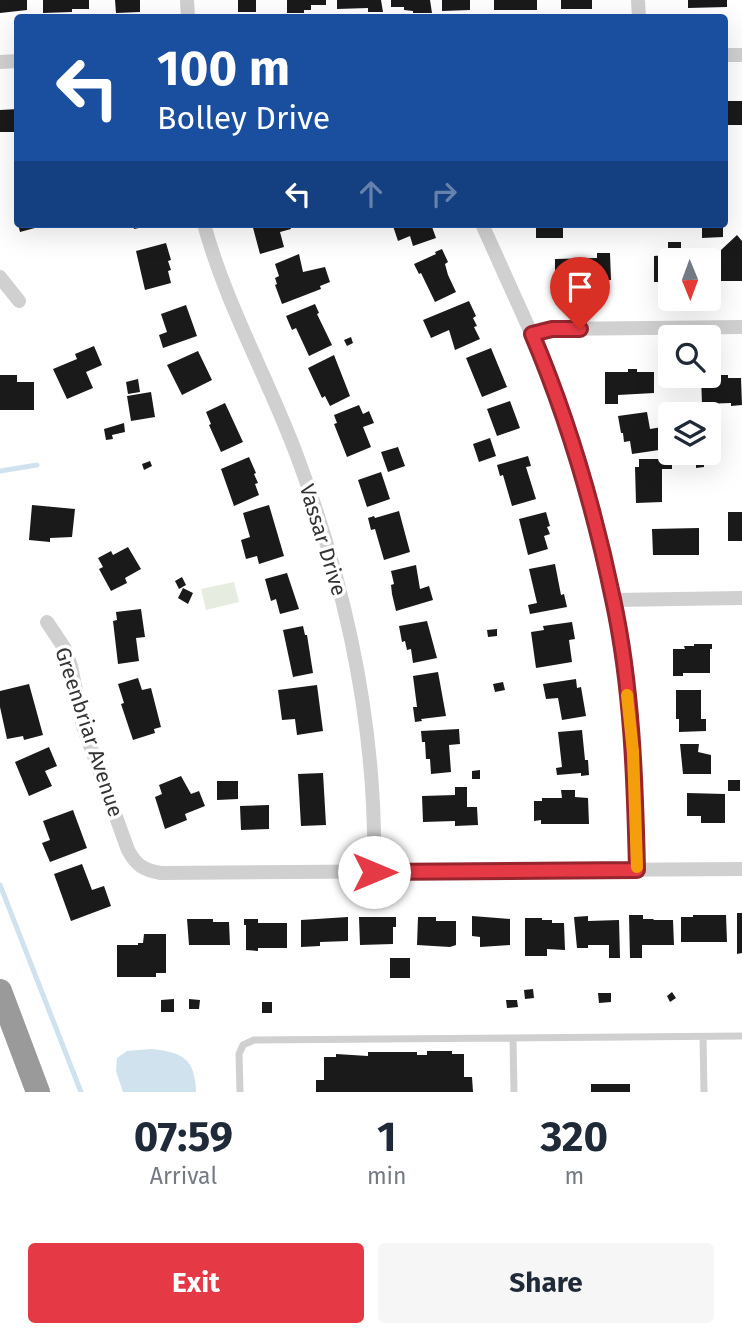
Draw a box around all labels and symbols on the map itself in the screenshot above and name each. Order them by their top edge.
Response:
north arrow [658,248,721,312]
pin [550,257,610,329]
street label: Vassar Drive [294,481,352,599]
street label: Greenbriar Avenue [49,644,129,820]
position arrow [337,835,411,909]

